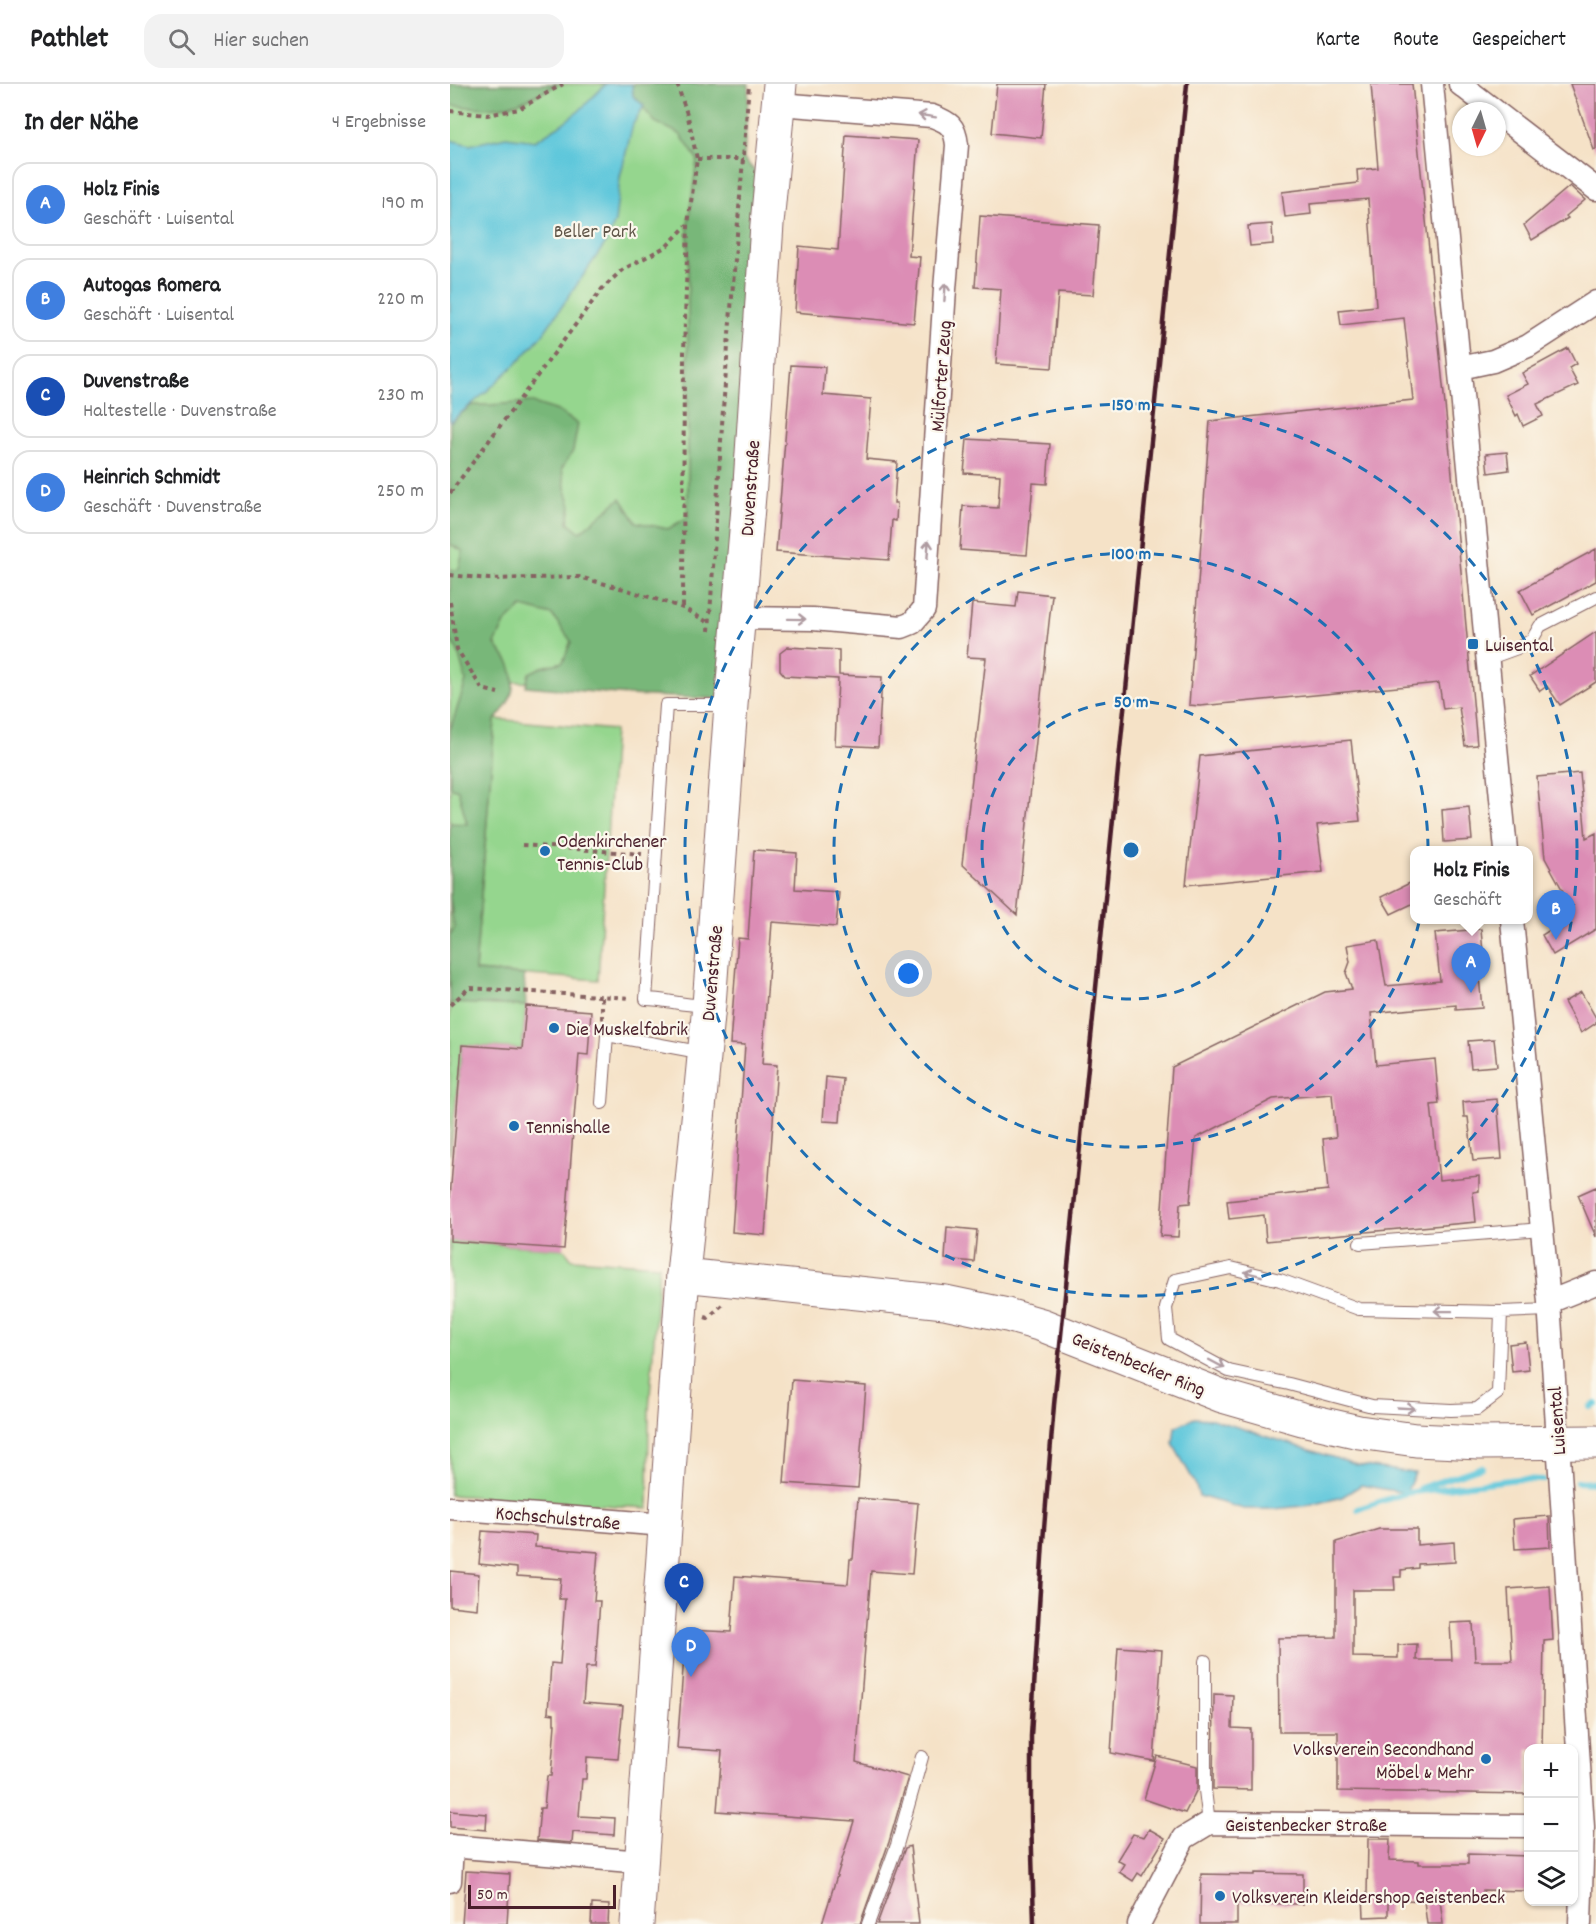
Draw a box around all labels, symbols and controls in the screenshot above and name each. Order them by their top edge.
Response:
search box [144,14,564,68]
text: Pathlet [30,21,108,61]
icon: search [165,25,198,58]
text: Hier suchen [213,26,309,57]
text: Karte [1316,26,1360,56]
text: Route [1393,26,1439,56]
text: Gespeichert [1472,26,1566,56]
north arrow [1452,102,1506,156]
text: In der Nähe [24,105,138,142]
text: 4 Ergebnisse [332,109,426,137]
one-way arrow [918,111,937,122]
text: Holz Finis [83,175,160,206]
text: A [40,190,51,218]
text: 190 m [381,190,424,218]
text: Geschäft · Luisental [83,206,234,234]
park label: Beller Park [554,219,636,247]
text: Autogas Romera [83,271,220,302]
one-way arrow [940,283,951,302]
text: B [41,286,50,314]
text: 220 m [377,286,424,314]
text: Geschäft · Luisental [83,302,234,330]
street label: Mülforter Zeug [925,320,961,433]
text: Duvenstraße [83,367,189,398]
text: C [41,382,50,410]
text: 230 m [377,382,424,410]
text: 150 m [1112,394,1150,419]
text: Haltestelle · Duvenstraße [83,398,276,426]
street label: Duvenstraße [735,439,769,537]
text: Heinrich Schmidt [83,463,220,494]
text: D [40,478,51,506]
text: 250 m [377,478,424,506]
text: Geschäft · Duvenstraße [83,494,262,522]
one-way arrow [922,540,933,560]
text: 100 m [1111,543,1151,568]
one-way arrow [786,613,806,625]
place label: Luisental [1485,633,1554,661]
marker: Luisental [1466,637,1480,651]
text: 50 m [1114,691,1148,716]
place label: Odenkirchener Tennis-Club [557,829,667,880]
centre of rings [1121,840,1141,860]
marker: Odenkirchener Tennis-Club [538,844,552,858]
popup [1410,846,1533,924]
text: Holz Finis [1433,856,1510,887]
text: Geschäft [1433,887,1502,915]
pin: B [1536,890,1576,940]
street label: Duvenstraße [696,924,732,1022]
pin: A [1452,944,1490,993]
your location [894,959,923,988]
place label: Die Muskelfabrik [566,1017,688,1045]
marker: Die Muskelfabrik [547,1021,561,1035]
place label: Tennishalle [526,1115,610,1143]
marker: Tennishalle [507,1119,521,1133]
one-way arrow [1244,1267,1263,1279]
one-way arrow [1433,1305,1453,1316]
street label: Geistenbecker Ring [1067,1326,1209,1405]
one-way arrow [1208,1358,1225,1370]
street label: Luisental [1543,1385,1575,1456]
one-way arrow [1396,1402,1416,1413]
street label: Kochschulstraße [494,1501,622,1539]
pin: C [664,1564,704,1613]
pin: D [672,1628,710,1677]
place label: Volksverein Secondhand Möbel & Mehr [1293,1737,1475,1788]
map controls [1524,1744,1578,1906]
button: + [1524,1744,1578,1798]
marker: Volksverein Secondhand Möbel & Mehr [1479,1752,1493,1766]
button: − [1524,1798,1578,1852]
street label: Geistenbecker Straße [1225,1813,1387,1841]
button: layers [1524,1852,1578,1906]
scale bar [468,1882,616,1910]
text: 50 m [477,1884,508,1907]
place label: Volksverein Kleidershop Geistenbeck [1232,1885,1505,1913]
marker: Volksverein Kleidershop Geistenbeck [1213,1889,1227,1903]

